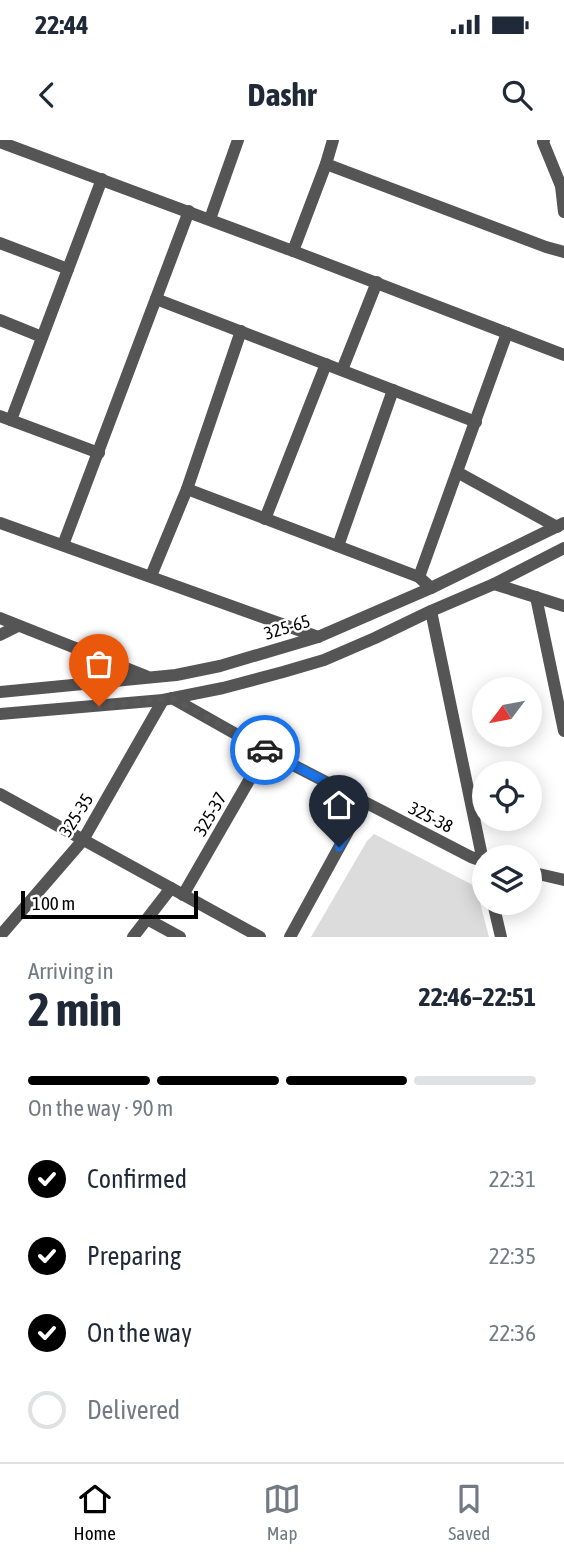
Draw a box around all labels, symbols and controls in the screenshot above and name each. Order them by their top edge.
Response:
text: 22:44 [35,10,89,40]
icon: back [28,76,66,114]
text: Dashr [247,76,317,113]
icon: search [498,76,536,114]
street label: 325-65 [262,610,312,644]
pin [69,634,129,706]
icon: bag [80,645,118,683]
north arrow [472,677,542,747]
map controls [472,677,542,915]
courier [230,715,300,785]
icon: car [246,731,284,769]
button: locate [472,761,542,831]
pin [309,775,369,847]
icon: home [320,786,358,824]
street label: 325-37 [189,788,231,840]
street label: 325-35 [55,790,97,840]
street label: 325-38 [405,797,457,837]
button: layers [472,845,542,915]
scale bar [21,888,198,920]
text: 100 m [32,892,75,914]
text: Arriving in [28,958,114,984]
text: 22:46–22:51 [419,982,536,1012]
text: 2 min [28,983,122,1036]
text: On the way · 90 m [28,1095,173,1121]
icon: check [28,1160,66,1198]
text: Confirmed [87,1164,187,1194]
text: 22:31 [489,1166,536,1192]
icon: check [28,1237,66,1275]
text: Preparing [87,1241,181,1271]
text: 22:35 [489,1243,536,1269]
icon: check [28,1314,66,1352]
text: On the way [87,1318,192,1348]
text: 22:36 [489,1320,536,1346]
text: Delivered [87,1395,180,1425]
tab: Home [74,1480,116,1544]
tab: Map [263,1480,301,1544]
tab: Saved [448,1480,490,1544]

